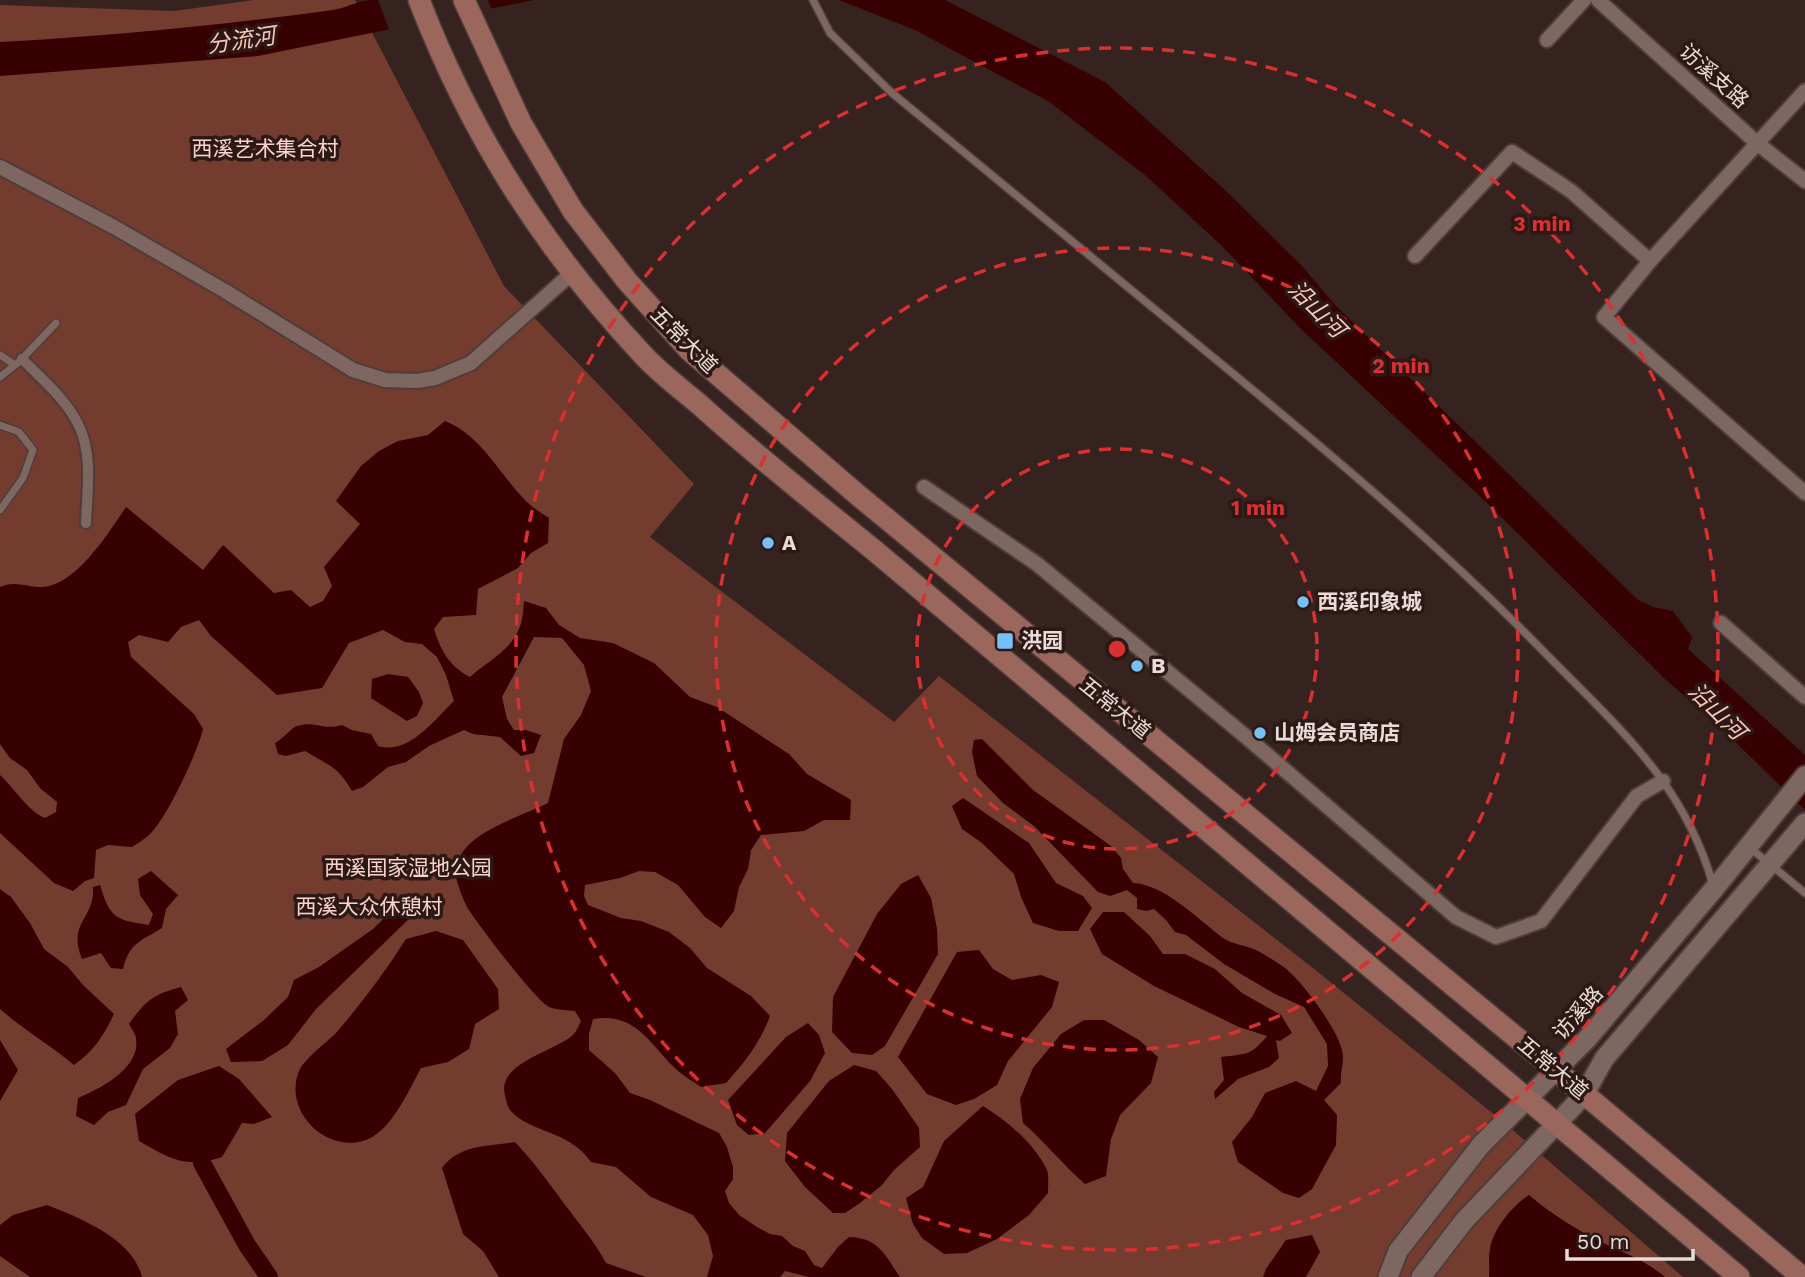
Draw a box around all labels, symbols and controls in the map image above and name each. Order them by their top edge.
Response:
water label: 分流河 [205,22,281,59]
street label: 访溪支路 [1675,38,1754,113]
park label: 西溪艺术集合村 [192,136,339,161]
text: 3 min [1513,211,1571,236]
water label: 沿山河 [1283,275,1353,346]
street label: 五常大道 [646,301,723,378]
text: 2 min [1372,353,1430,378]
text: 1 min [1231,495,1285,520]
place label: A [782,530,797,555]
marker: A [760,535,776,551]
place label: 西溪印象城 [1317,589,1422,614]
marker: 西溪印象城 [1295,594,1311,610]
place label: 洪园 [1021,628,1063,653]
marker: 洪园 [995,631,1015,651]
centre of rings [1105,637,1129,661]
place label: B [1151,653,1165,678]
marker: B [1129,658,1145,674]
street label: 五常大道 [1075,671,1156,744]
water label: 沿山河 [1683,677,1753,748]
place label: 山姆会员商店 [1274,720,1400,745]
marker: 山姆会员商店 [1252,725,1268,741]
park label: 西溪国家湿地公园 [324,855,492,880]
park label: 西溪大众休憩村 [296,894,443,919]
street label: 访溪路 [1548,981,1608,1045]
street label: 五常大道 [1513,1031,1594,1104]
scale bar [1567,1218,1693,1262]
text: 50 m [1577,1229,1629,1254]

